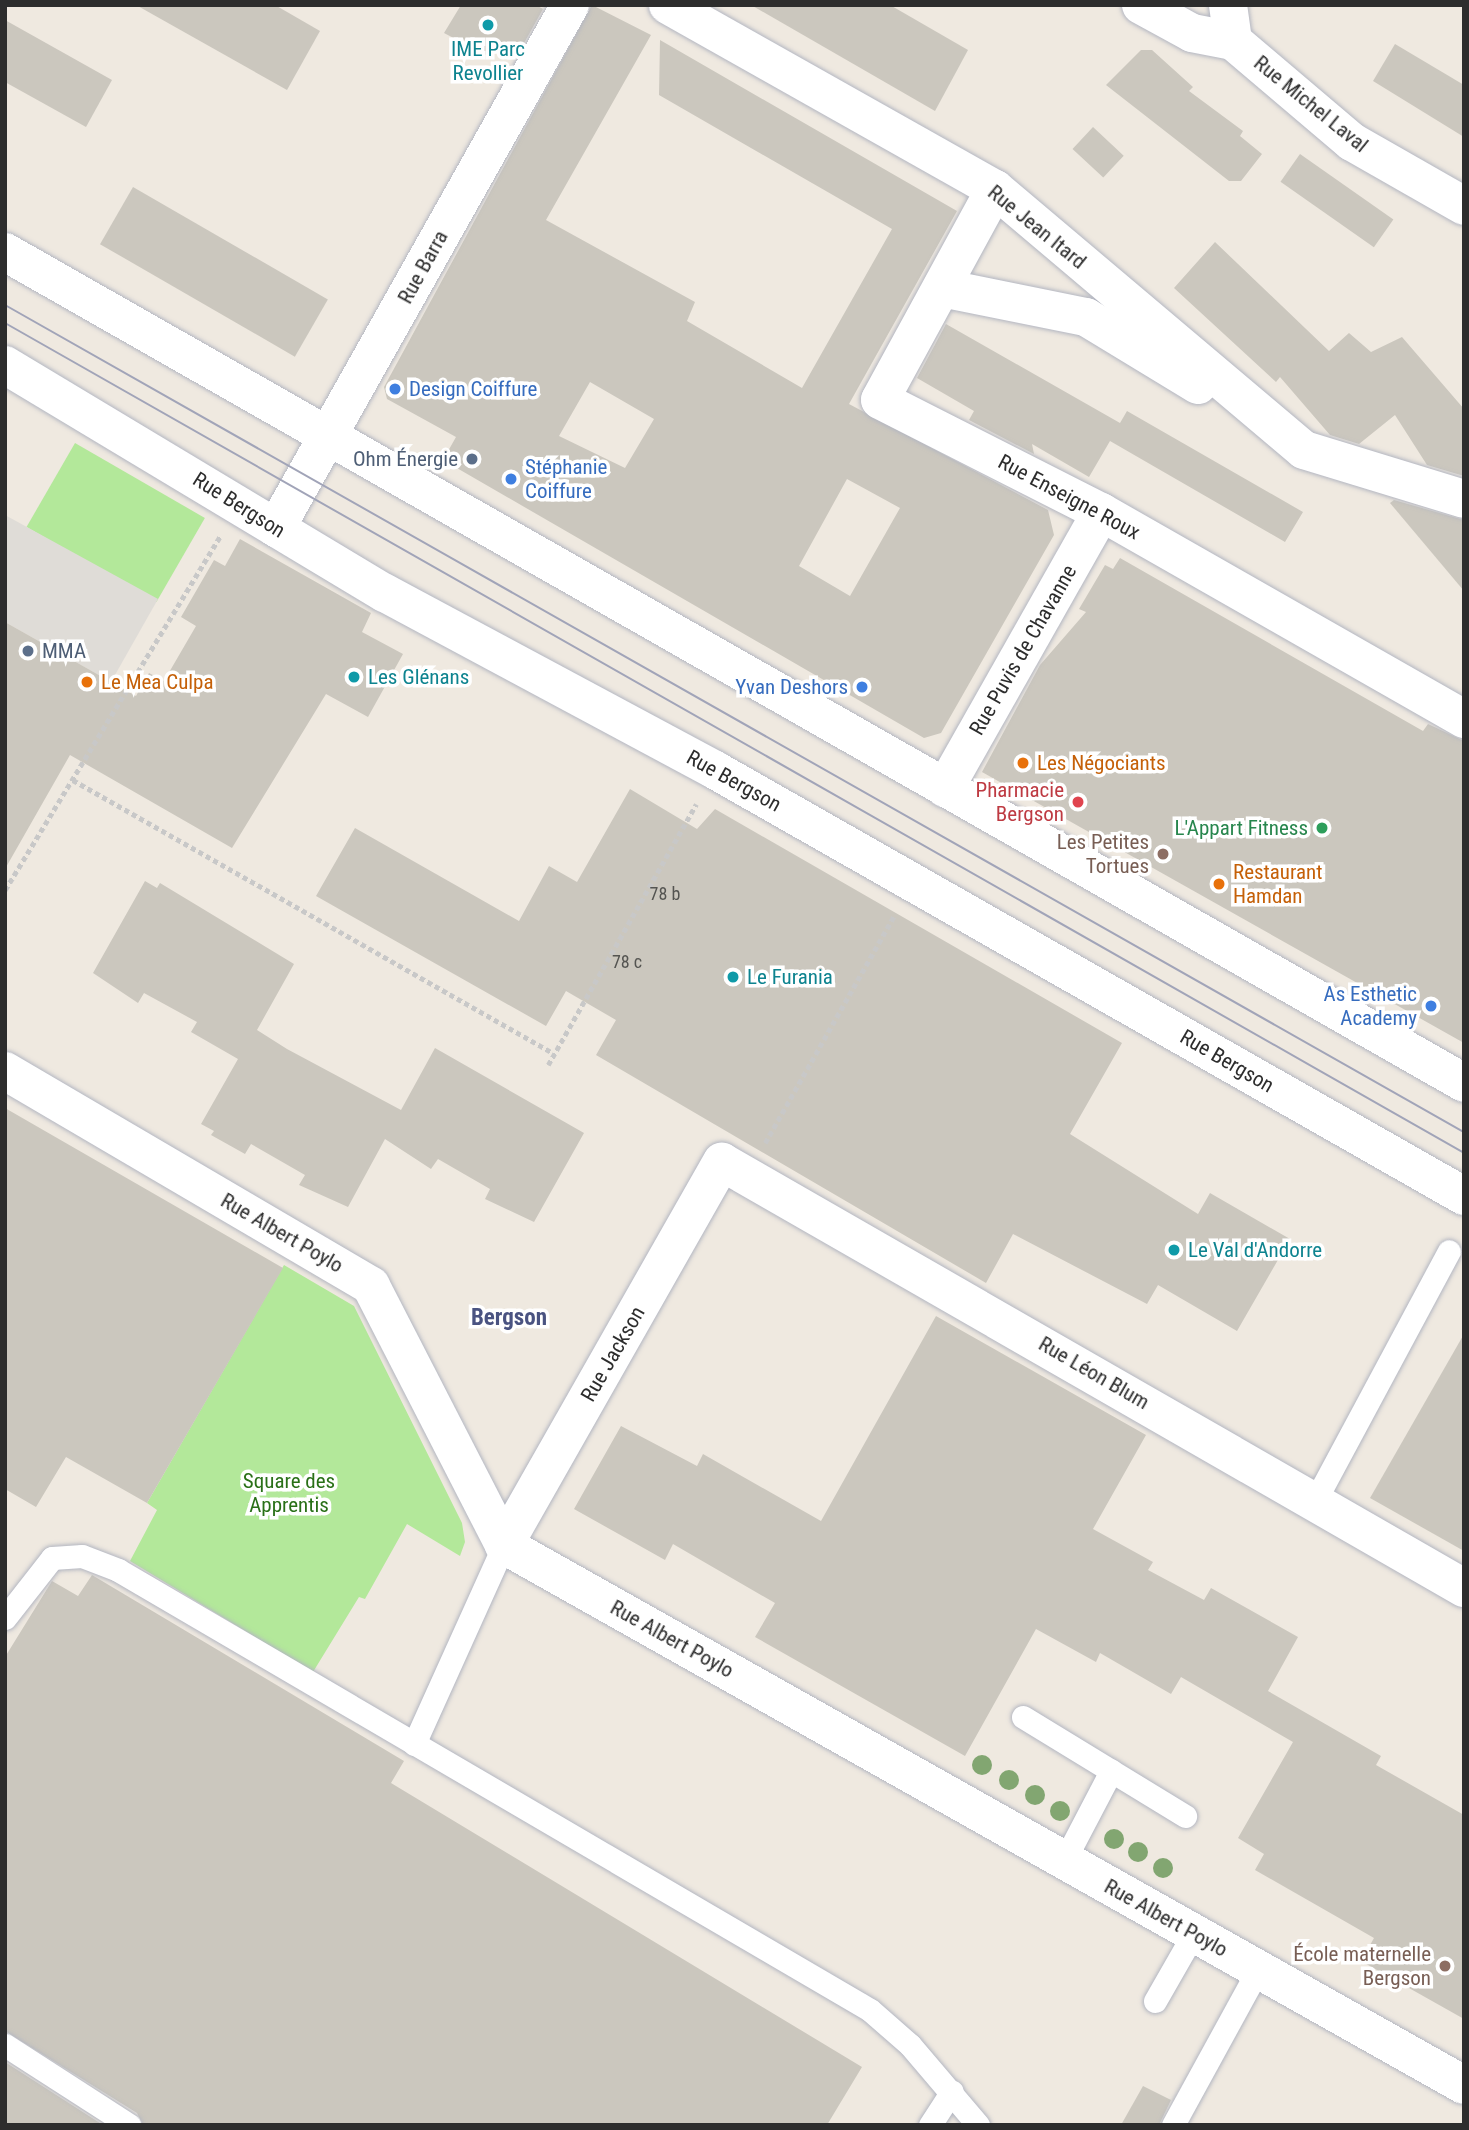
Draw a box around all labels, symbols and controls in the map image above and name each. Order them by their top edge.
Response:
marker: IME Parc Revollier [480,17,496,33]
place label: IME Parc Revollier [451,36,525,86]
street label: Rue Michel Laval [1249,50,1373,158]
street label: Rue Jean Itard [983,180,1091,274]
street label: Rue Barra [393,226,453,308]
place label: Design Coiffure [409,376,537,402]
marker: Design Coiffure [387,381,403,397]
place label: Ohm Énergie [353,446,458,472]
street label: Rue Enseigne Roux [994,449,1144,545]
marker: Ohm Énergie [464,451,480,467]
place label: Stéphanie Coiffure [525,454,607,504]
street label: Rue Bergson [188,467,290,543]
marker: Stéphanie Coiffure [503,471,519,487]
street label: Rue Puvis de Chavanne [964,561,1082,739]
place label: MMA [42,638,86,664]
marker: MMA [20,643,36,659]
place label: Les Glénans [368,664,469,690]
place label: Le Mea Culpa [101,669,214,695]
marker: Les Glénans [346,669,362,685]
marker: Le Mea Culpa [79,674,95,690]
place label: Yvan Deshors [735,674,848,700]
marker: Yvan Deshors [854,679,870,695]
street label: Rue Bergson [682,745,786,817]
place label: Les Négociants [1037,750,1166,776]
marker: Les Négociants [1015,755,1031,771]
place label: Pharmacie Bergson [976,777,1064,827]
marker: Pharmacie Bergson [1070,794,1086,810]
place label: L'Appart Fitness [1174,815,1308,841]
marker: L'Appart Fitness [1314,820,1330,836]
place label: Les Petites Tortues [1057,829,1149,879]
marker: Les Petites Tortues [1155,846,1171,862]
place label: Restaurant Hamdan [1233,859,1322,909]
marker: Restaurant Hamdan [1211,876,1227,892]
house number: 78 b [650,883,680,905]
house number: 78 c [612,951,642,973]
place label: Le Furania [747,964,833,990]
marker: Le Furania [725,969,741,985]
place label: As Esthetic Academy [1324,981,1417,1031]
marker: As Esthetic Academy [1423,998,1439,1014]
street label: Rue Bergson [1176,1024,1278,1098]
street label: Rue Albert Poylo [216,1188,348,1278]
place label: Le Val d'Andorre [1188,1237,1322,1263]
marker: Le Val d'Andorre [1166,1242,1182,1258]
street label: Rue Jackson [576,1302,650,1406]
district label: Bergson [471,1304,547,1332]
street label: Rue Léon Blum [1034,1331,1154,1415]
park label: Square des Apprentis [243,1468,335,1518]
street label: Rue Albert Poylo [606,1595,738,1683]
street label: Rue Albert Poylo [1100,1874,1232,1962]
place label: École maternelle Bergson [1293,1941,1431,1991]
marker: École maternelle Bergson [1437,1958,1453,1974]

